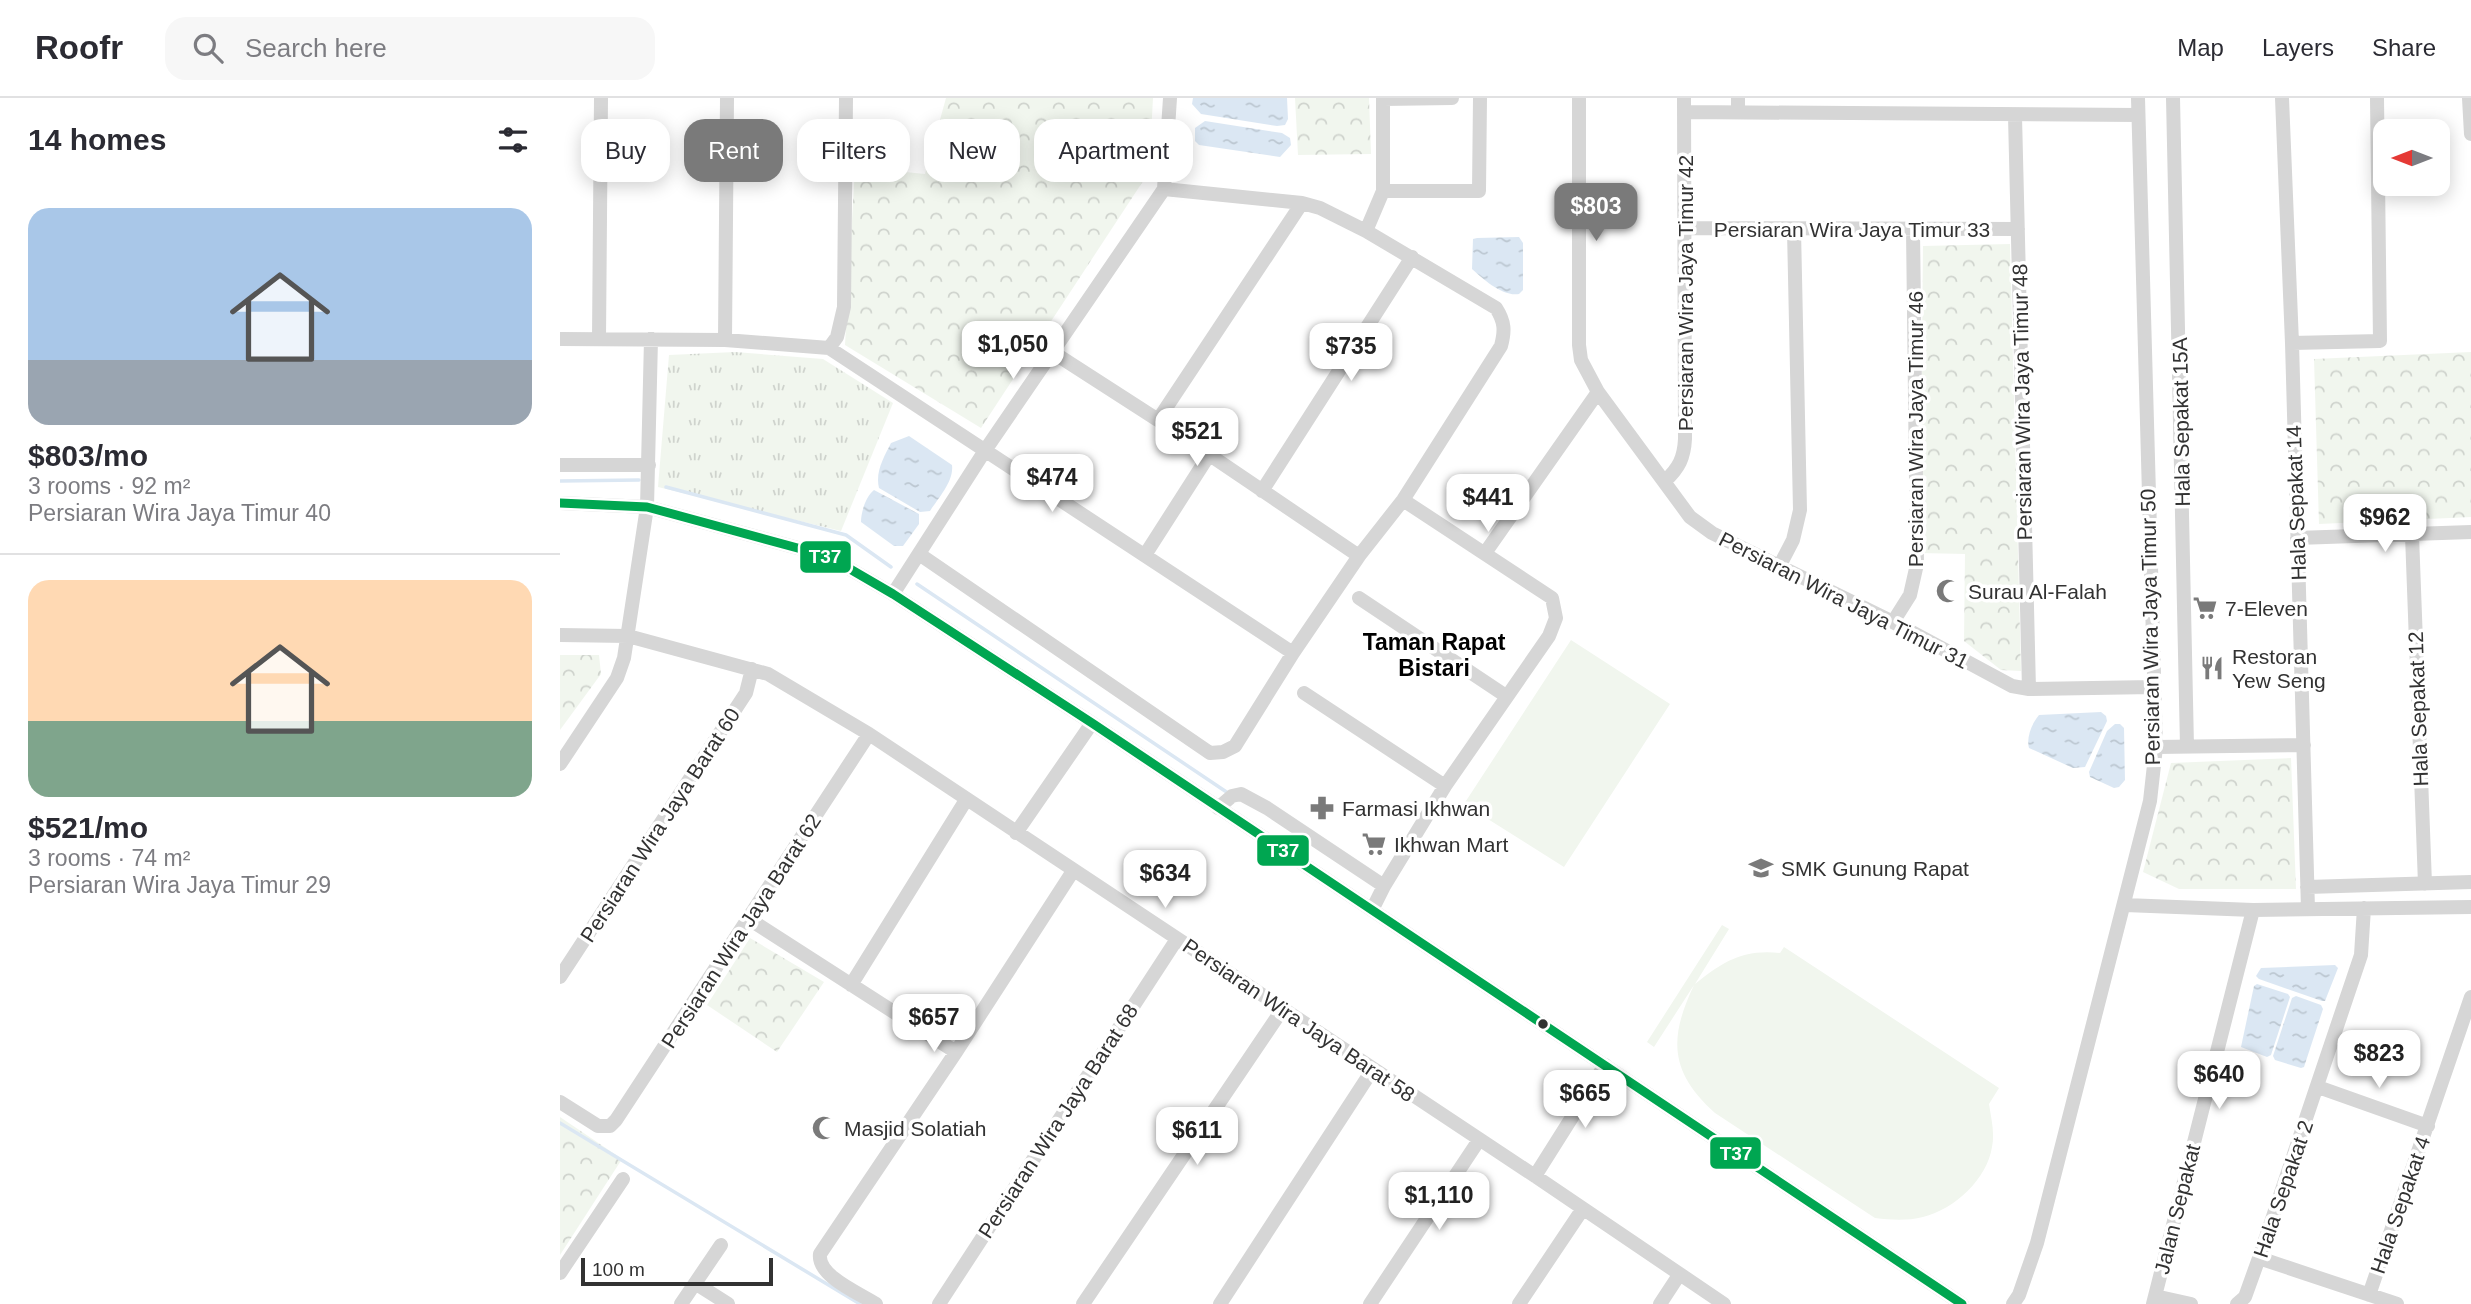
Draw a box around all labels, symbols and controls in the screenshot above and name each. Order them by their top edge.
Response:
search box [165,17,655,80]
text: Roofr [35,29,123,66]
icon: search [189,29,227,67]
text: Search here [245,33,387,63]
text: Map [2177,34,2224,61]
text: Layers [2262,34,2334,61]
text: Share [2372,34,2436,61]
chip: Buy [581,119,670,182]
chip: Rent [684,119,783,182]
chip: Filters [797,119,910,182]
chip: New [924,119,1020,182]
chip: Apartment [1034,119,1193,182]
north arrow [2373,119,2450,196]
map controls [2373,119,2450,196]
icon: filters [494,121,532,159]
text: 14 homes [28,123,166,156]
street label: Persiaran Wira Jaya Timur 42 [1674,155,1697,431]
pin: $803 [1555,184,1637,243]
text: $803 [1570,193,1622,219]
street label: Persiaran Wira Jaya Timur 33 [1714,218,1990,241]
icon: home [217,254,343,380]
street label: Persiaran Wira Jaya Timur 48 [2008,264,2036,540]
street label: Persiaran Wira Jaya Timur 46 [1904,291,1927,567]
pin: $1,050 [956,322,1070,381]
pin: $735 [1310,324,1392,383]
text: $1,050 [978,331,1048,357]
text: $735 [1325,333,1377,359]
street label: Hala Sepakat 15A [2168,337,2194,507]
pin: $521 [1156,408,1238,468]
text: $521 [1171,418,1223,444]
street label: Hala Sepakat 14 [2282,425,2310,581]
text: $803/mo [28,439,148,472]
pin: $474 [1011,454,1093,514]
text: $474 [1026,464,1078,490]
text: 3 rooms · 92 m² [28,473,190,499]
pin: $441 [1447,474,1529,534]
text: $441 [1462,484,1514,510]
street label: Persiaran Wira Jaya Timur 50 [2136,489,2164,765]
pin: $962 [2344,494,2426,554]
text: Persiaran Wira Jaya Timur 40 [28,500,331,526]
text: $962 [2359,504,2411,530]
street label: Persiaran Wira Jaya Timur 31 [1716,527,1972,673]
line badge: T37 [799,540,852,574]
text: T37 [809,546,841,567]
mosque icon: Surau Al-Falah [1934,577,1962,605]
place label: Surau Al-Falah [1968,580,2107,603]
supermarket icon: 7-Eleven [2191,594,2219,622]
place label: 7-Eleven [2225,597,2308,620]
icon: home [217,626,343,752]
district label: Taman Rapat Bistari [1363,629,1506,681]
street label: Hala Sepakat 12 [2404,631,2432,787]
place label: Restoran Yew Seng [2232,645,2326,692]
restaurant icon: Restoran Yew Seng [2198,654,2226,682]
street label: Persiaran Wira Jaya Barat 60 [576,704,744,946]
pharmacy icon: Farmasi Ikhwan [1308,794,1336,822]
place label: Farmasi Ikhwan [1342,797,1490,820]
street label: Persiaran Wira Jaya Barat 62 [657,810,825,1052]
text: $521/mo [28,811,148,844]
supermarket icon: Ikhwan Mart [1360,830,1388,858]
place label: Ikhwan Mart [1394,833,1509,856]
line badge: T37 [1256,834,1310,867]
text: T37 [1267,840,1299,861]
text: 3 rooms · 74 m² [28,845,190,871]
pin: $634 [1124,850,1206,910]
school or university icon: SMK Gunung Rapat [1747,854,1775,882]
place label: SMK Gunung Rapat [1781,857,1969,880]
text: $634 [1139,860,1191,886]
text: Persiaran Wira Jaya Timur 29 [28,872,331,898]
street label: Persiaran Wira Jaya Barat 58 [1179,934,1419,1106]
pin: $657 [893,995,975,1054]
street label: Persiaran Wira Jaya Barat 68 [974,1000,1142,1242]
text: $657 [908,1004,960,1030]
unlabelled marker [1536,1017,1550,1031]
pin: $823 [2338,1030,2420,1090]
text: $823 [2353,1040,2405,1066]
pin: $640 [2178,1052,2260,1111]
text: $640 [2193,1061,2245,1087]
pin: $665 [1544,1070,1626,1130]
text: $665 [1559,1080,1611,1106]
pin: $611 [1156,1108,1238,1167]
mosque icon: Masjid Solatiah [810,1114,838,1142]
place label: Masjid Solatiah [844,1117,986,1140]
text: $611 [1172,1117,1222,1143]
street label: Hala Sepakat 2 [2249,1117,2317,1261]
street label: Hala Sepakat 4 [2366,1133,2434,1277]
line badge: T37 [1709,1136,1762,1170]
street label: Jalan Sepakat [2150,1141,2204,1276]
text: T37 [1720,1143,1752,1164]
pin: $1,110 [1382,1172,1496,1232]
text: $1,110 [1404,1182,1474,1208]
scale bar [581,1255,774,1287]
text: 100 m [592,1259,645,1280]

